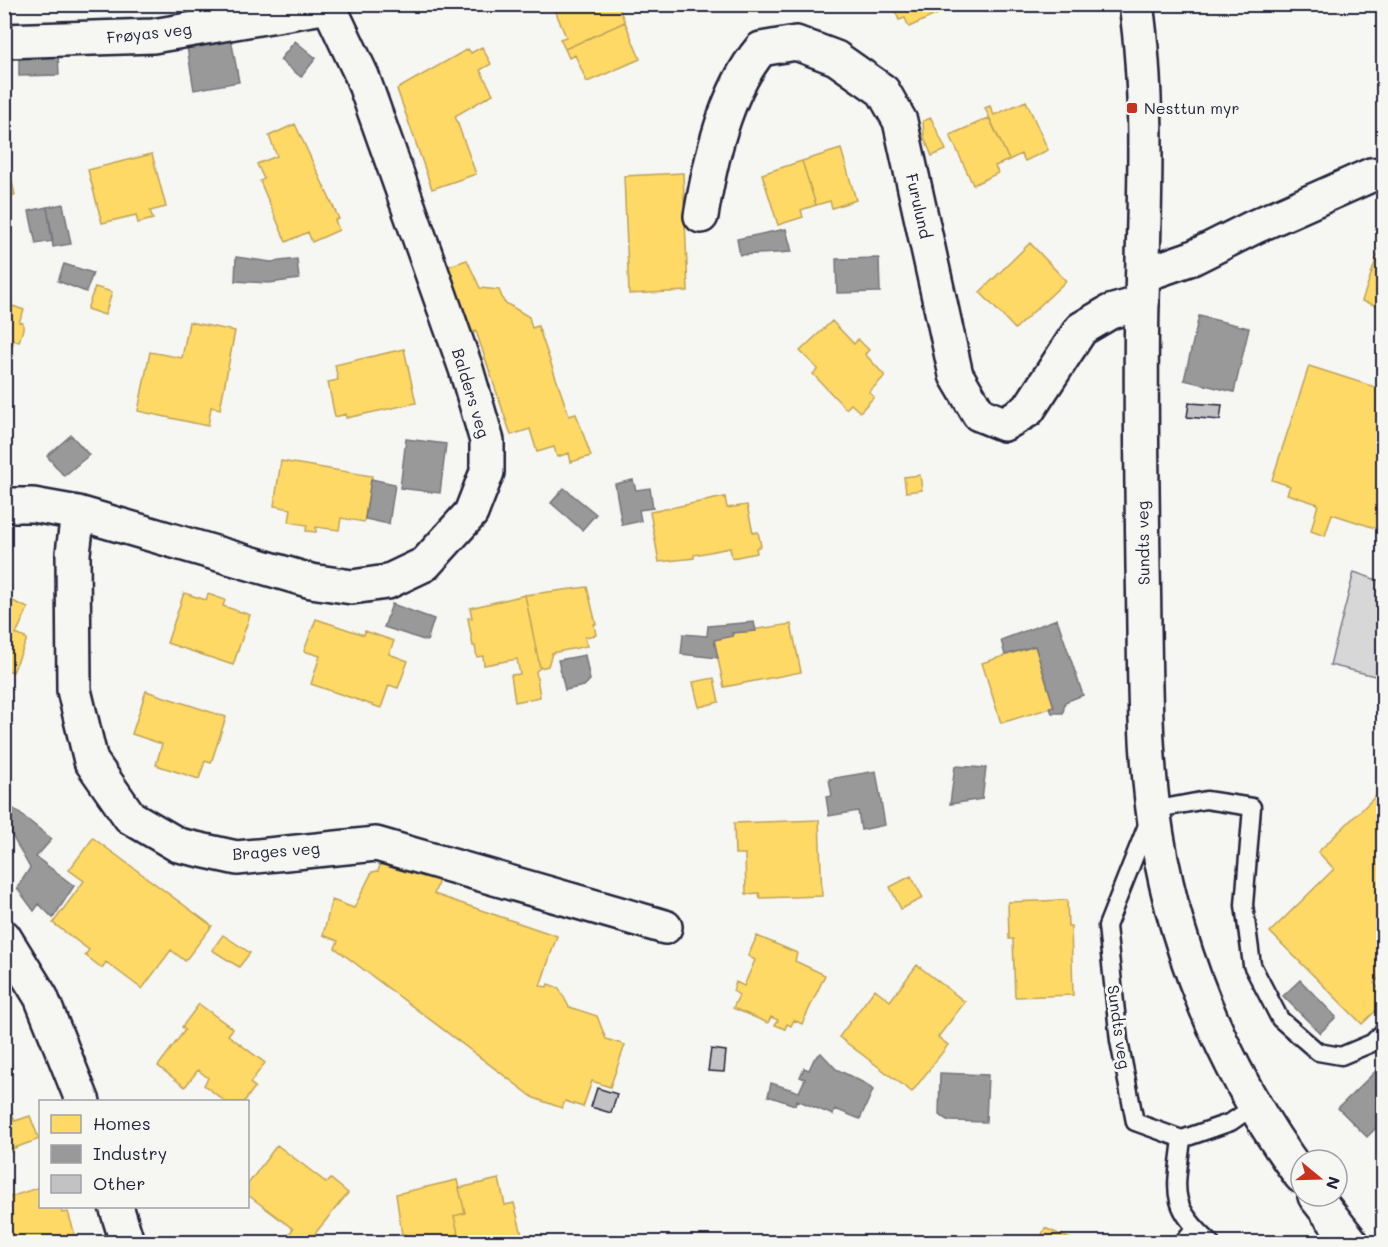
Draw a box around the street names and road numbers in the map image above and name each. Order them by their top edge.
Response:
street label: Frøyas veg [105,18,193,47]
street label: Furulund [902,171,937,241]
street label: Balders veg [448,346,495,440]
street label: Sundts veg [1131,501,1154,585]
street label: Brages veg [232,837,320,864]
street label: Sundts veg [1103,984,1136,1070]

